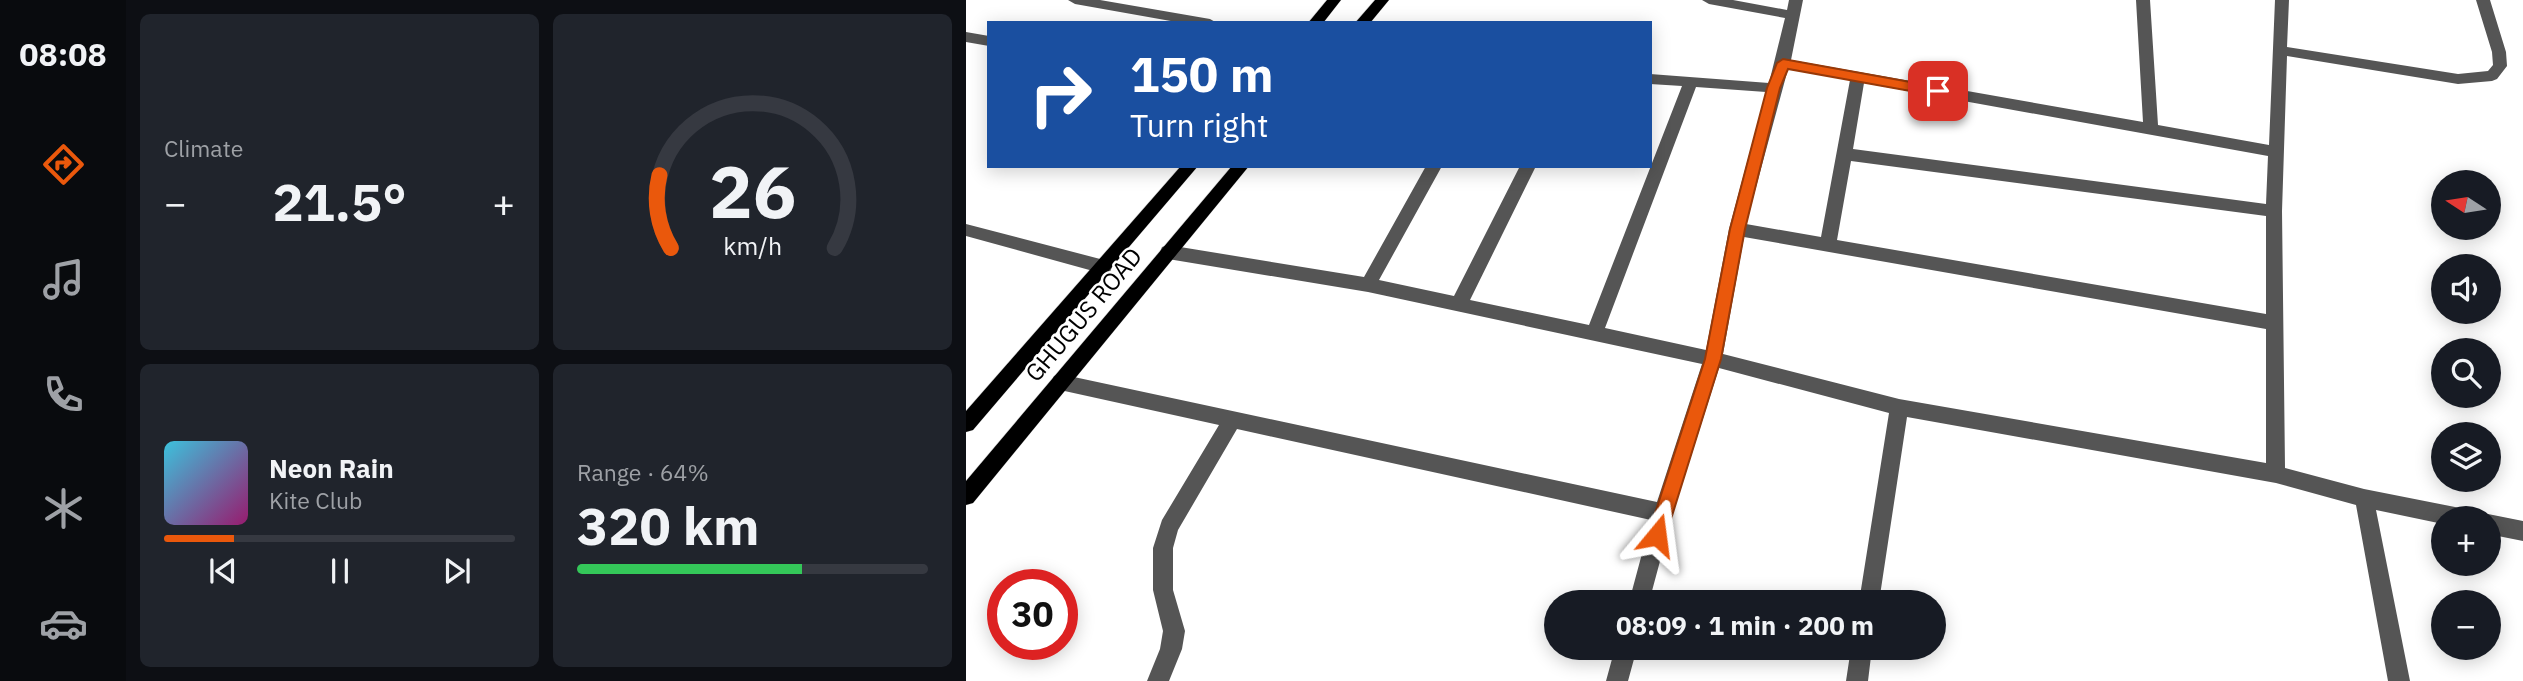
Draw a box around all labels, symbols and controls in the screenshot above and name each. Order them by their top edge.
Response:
text: 08:08 [19,33,107,75]
text: 150 m [1130,42,1274,105]
icon: right [1015,49,1106,140]
pin [1908,61,1968,121]
icon: arrive [1919,72,1957,110]
text: Turn right [1130,104,1268,146]
text: Climate [164,133,243,163]
icon: directions [39,140,88,189]
text: 26 [709,143,796,238]
text: 21.5° [272,168,407,235]
north arrow [2431,170,2501,240]
map controls [2431,170,2501,660]
text: − [164,178,187,227]
text: + [492,178,515,227]
text: km/h [723,229,782,262]
street label: GHUGUS ROAD [1018,241,1149,388]
button: sound [2431,254,2501,324]
icon: music [39,255,88,304]
button: search [2431,338,2501,408]
icon: phone [39,370,88,419]
button: layers [2431,422,2501,492]
text: Neon Rain [269,451,394,485]
text: Range · 64% [577,457,709,487]
icon: climate [39,484,88,533]
text: Kite Club [269,485,362,515]
text: 320 km [577,492,759,559]
position arrow [1620,498,1694,572]
button: + [2431,506,2501,576]
icon: previous [204,552,242,590]
icon: pause [321,552,359,590]
icon: next [438,552,476,590]
speed limit sign: 30 [987,569,1078,660]
button: − [2431,590,2501,660]
icon: car [39,599,88,648]
text: 08:09 · 1 min · 200 m [1616,608,1874,642]

